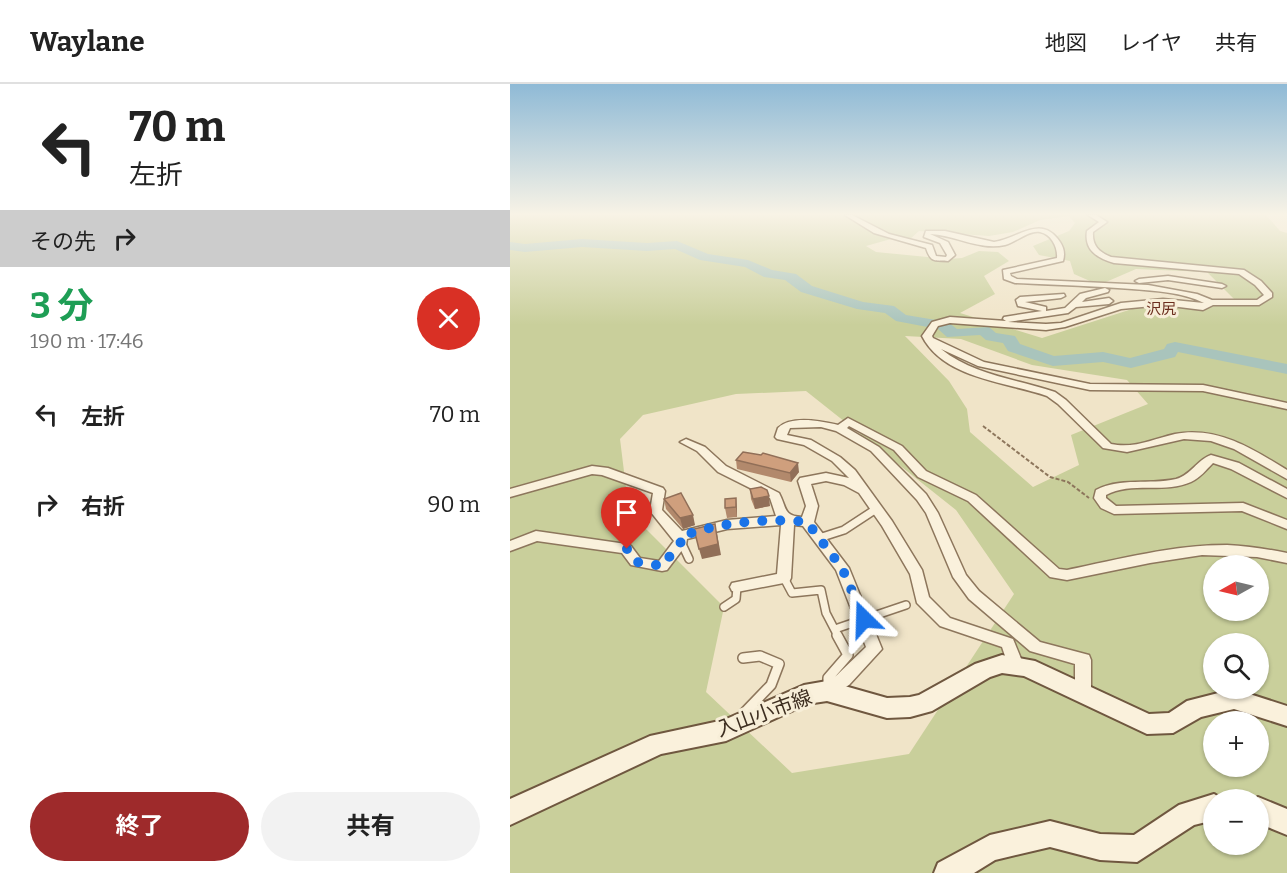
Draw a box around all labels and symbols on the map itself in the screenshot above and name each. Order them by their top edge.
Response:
district label: 沢尻 [1146,300,1176,318]
pin [601,487,652,549]
north arrow [1203,555,1269,621]
position arrow [832,587,896,651]
street label: 入山小市線 [713,685,815,741]

